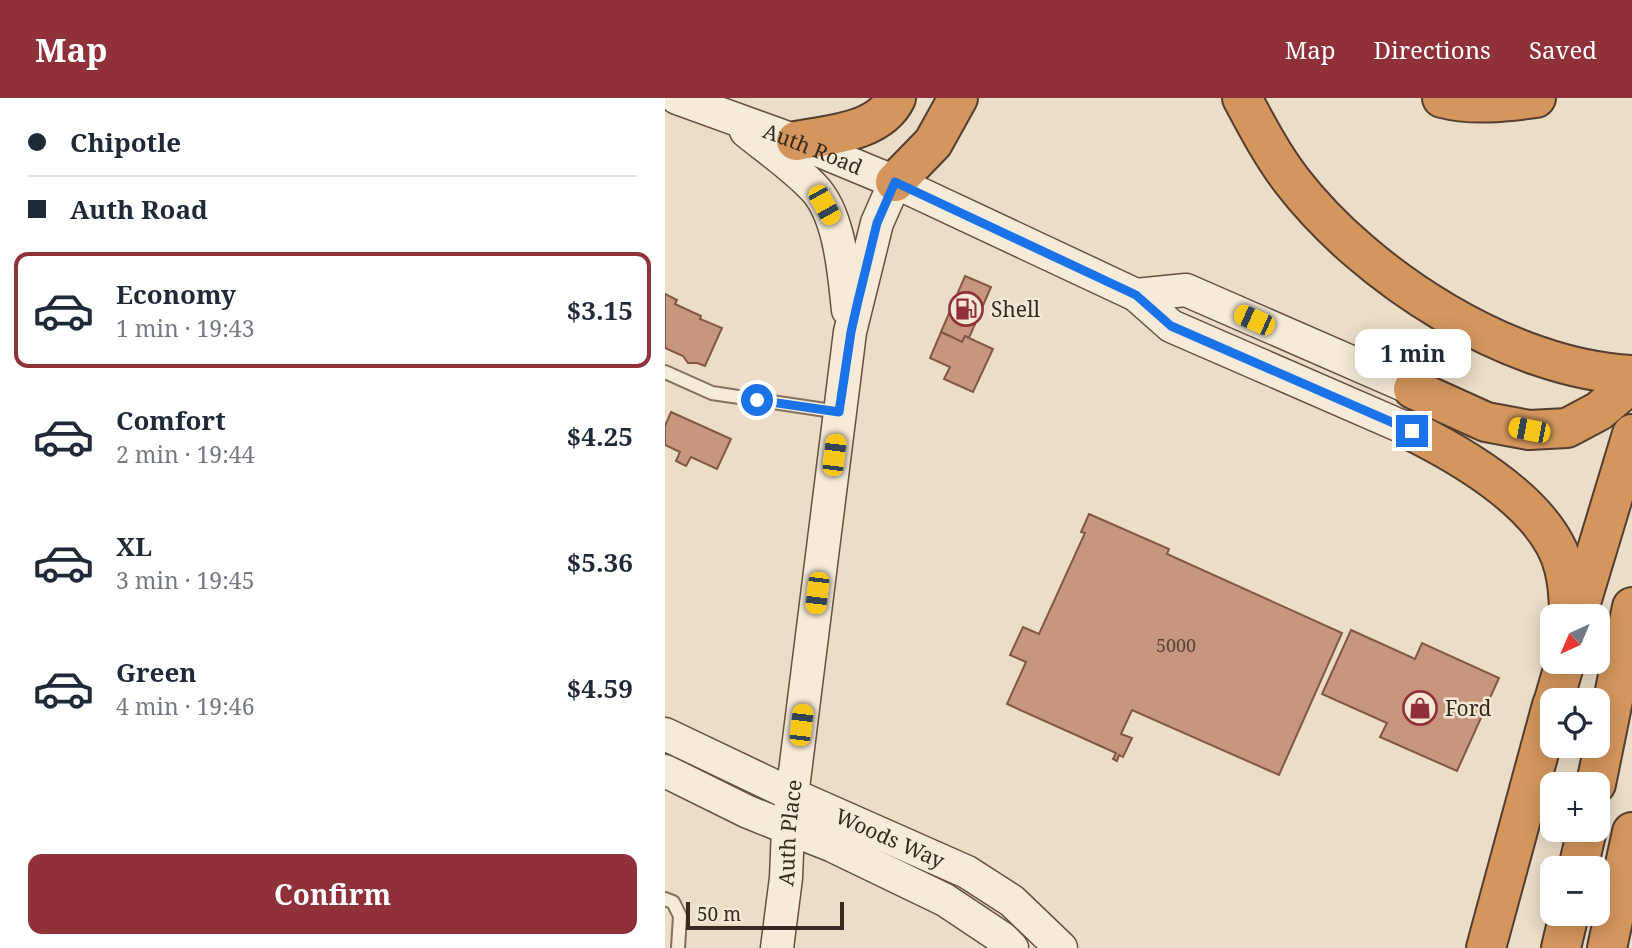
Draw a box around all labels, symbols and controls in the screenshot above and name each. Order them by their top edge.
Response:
text: Map [35,27,108,72]
text: Map [1285,33,1336,66]
text: Directions [1374,33,1491,66]
text: Saved [1529,33,1597,66]
street label: Auth Road [759,116,867,181]
text: Chipotle [70,124,181,160]
car [805,182,844,228]
text: Auth Road [70,191,208,227]
text: Economy [116,276,236,312]
icon: car [32,279,95,342]
fuel station icon: Shell [947,290,985,328]
text: $3.15 [567,292,633,328]
place label: Shell [991,295,1041,323]
car [1231,302,1278,338]
text: 1 min · 19:43 [116,312,254,344]
callout: 1 min [1354,330,1470,378]
text: 1 min [1380,337,1446,369]
route start [741,384,773,416]
text: Comfort [116,402,226,438]
icon: car [32,405,95,468]
route end [1396,415,1428,447]
car [1507,416,1552,444]
text: $4.25 [567,418,633,454]
car [822,433,847,477]
text: 2 min · 19:44 [116,438,254,470]
text: XL [116,528,152,564]
icon: car [32,531,95,594]
text: $5.36 [567,544,633,580]
text: 3 min · 19:45 [116,564,254,596]
car [805,571,830,615]
north arrow [1540,604,1610,674]
map controls [1540,604,1610,926]
house number: 5000 [1156,633,1196,657]
text: Green [116,654,197,690]
icon: car [32,657,95,720]
text: $4.59 [567,670,633,706]
button: locate [1540,688,1610,758]
shop icon: Ford [1401,689,1439,727]
text: 4 min · 19:46 [116,690,254,722]
place label: Ford [1445,694,1492,722]
car [789,703,814,747]
button: + [1540,772,1610,842]
street label: Auth Place [771,778,808,888]
street label: Woods Way [831,802,949,874]
button: Confirm [28,854,637,934]
button: − [1540,856,1610,926]
scale bar [686,899,843,931]
text: 50 m [697,901,741,927]

